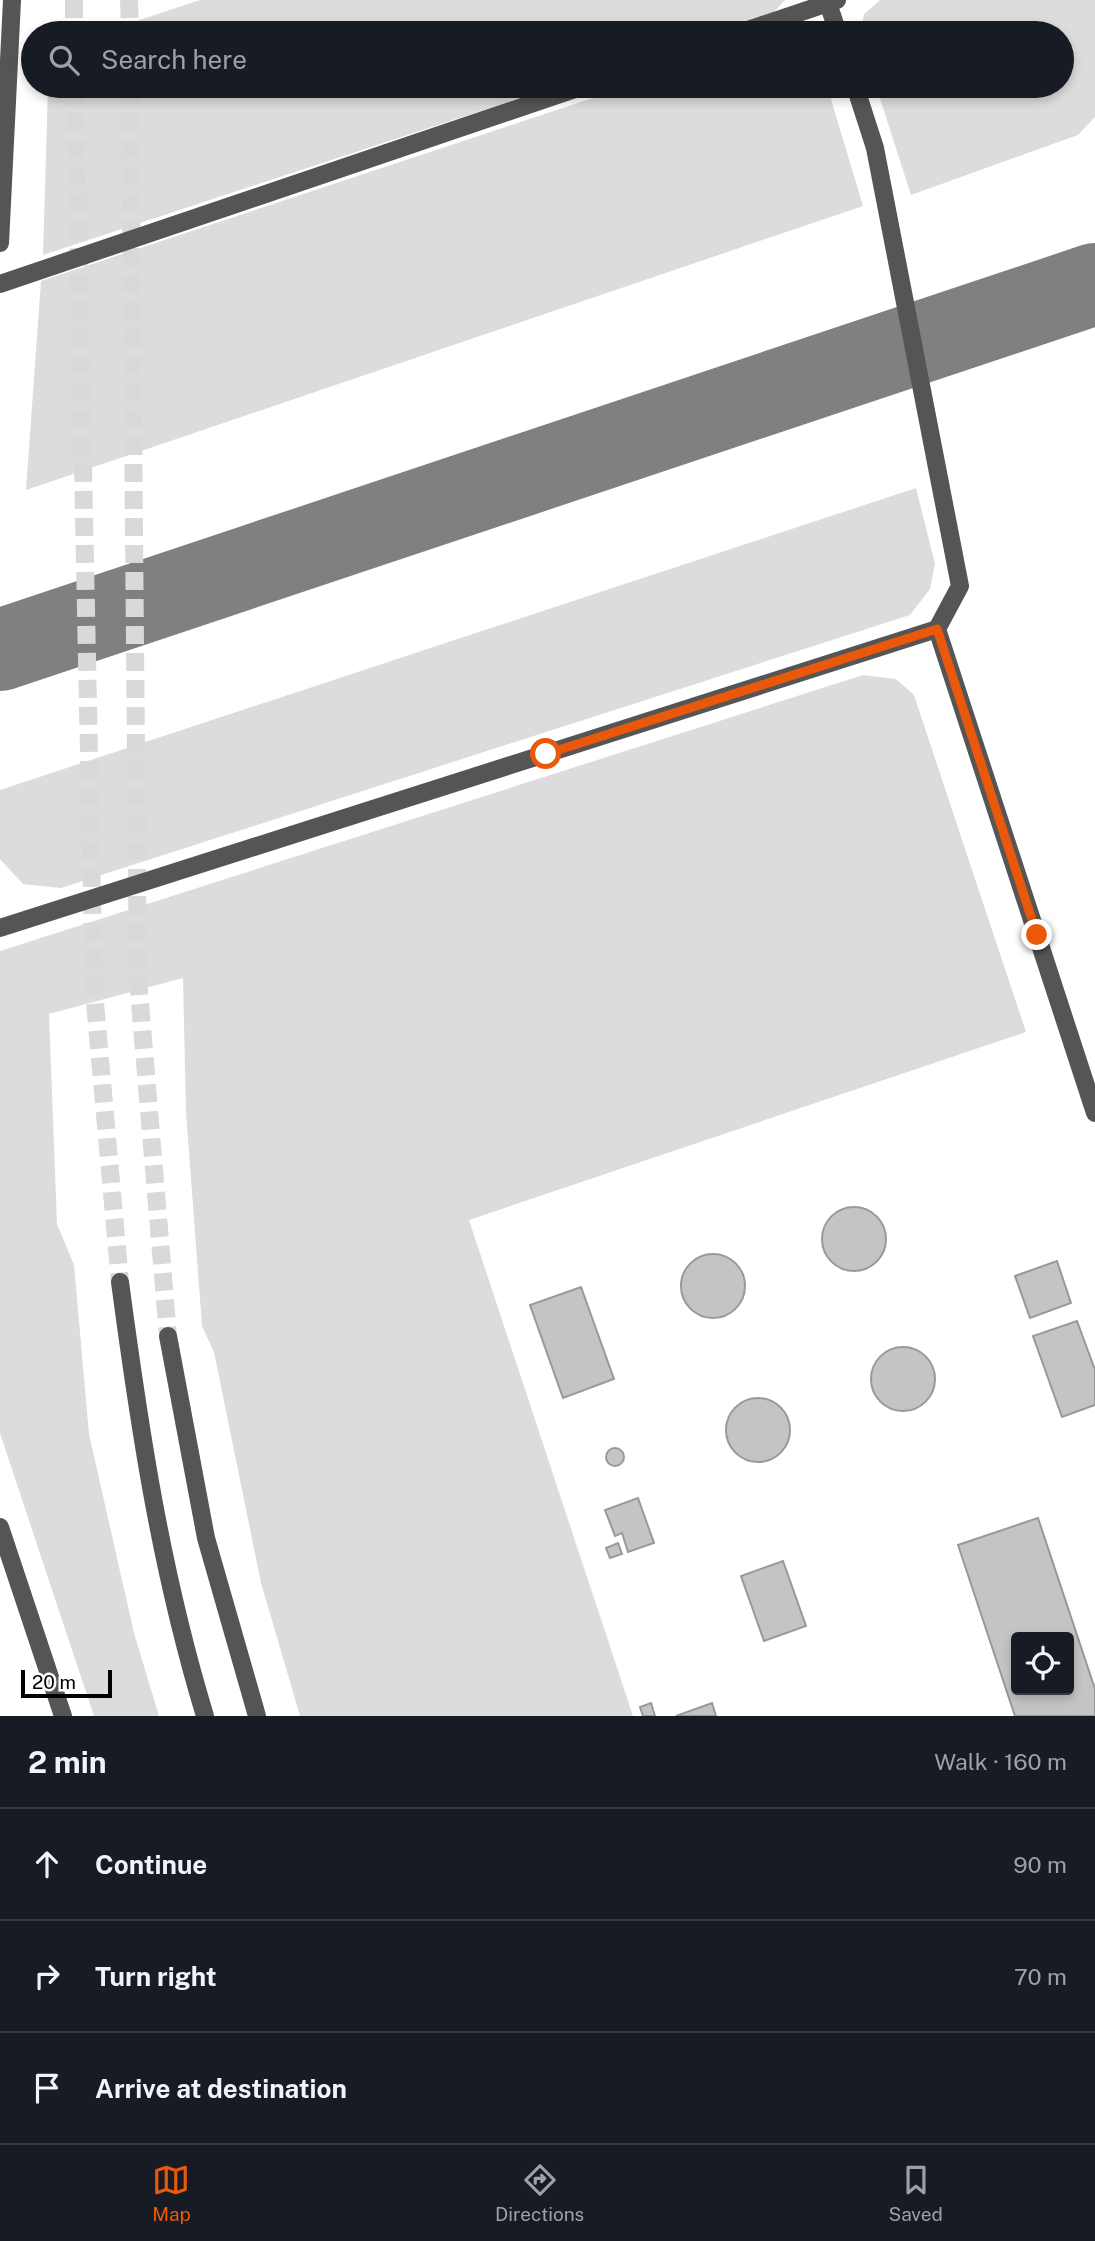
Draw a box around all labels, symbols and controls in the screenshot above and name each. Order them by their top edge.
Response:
search box [21,21,1074,98]
icon: search [45,41,83,79]
text: Search here [101,44,247,75]
route start [530,738,561,769]
route end [1021,919,1052,950]
map controls [1011,1632,1074,1695]
button: locate [1011,1632,1074,1695]
scale bar [21,1667,112,1699]
text: 20 m [32,1671,76,1693]
text: 2 min [28,1744,107,1780]
text: Walk · 160 m [934,1748,1067,1775]
icon: ahead [28,1845,66,1883]
text: Continue [95,1849,207,1880]
text: 90 m [1013,1851,1067,1878]
icon: right [28,1957,66,1995]
text: Turn right [95,1961,217,1992]
text: 70 m [1014,1963,1067,1990]
icon: arrive [28,2069,66,2107]
text: Arrive at destination [95,2073,347,2104]
tab: Map [152,2161,191,2225]
tab: Directions [495,2161,584,2225]
tab: Saved [889,2161,943,2225]

